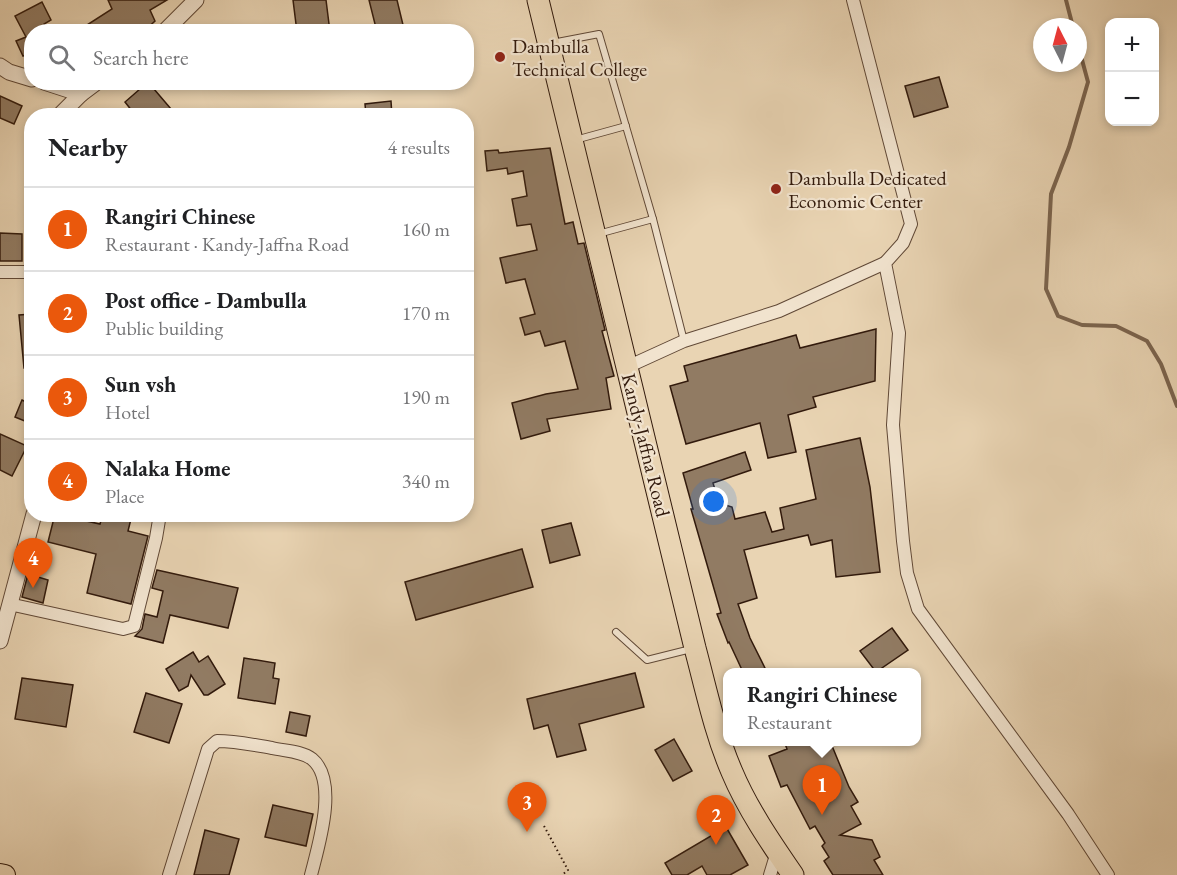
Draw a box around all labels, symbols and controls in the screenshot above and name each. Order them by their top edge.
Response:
north arrow [1033,18,1087,72]
map controls [1105,18,1159,126]
button: + [1105,18,1159,72]
search box [24,24,474,90]
place label: Dambulla Technical College [512,33,647,82]
icon: search [45,41,78,74]
text: Search here [93,43,188,72]
marker: Dambulla Technical College [493,50,507,64]
button: − [1105,72,1159,126]
text: Nearby [48,130,128,164]
text: 4 results [387,134,450,160]
place label: Dambulla Dedicated Economic Center [788,165,947,214]
marker: Dambulla Dedicated Economic Center [769,182,783,196]
text: Rangiri Chinese [105,202,255,231]
text: 1 [62,216,73,242]
text: 160 m [402,216,450,242]
text: Restaurant · Kandy-Jaffna Road [105,231,349,257]
text: Post office - Dambulla [105,286,307,315]
text: 2 [62,300,73,326]
text: 170 m [402,300,450,326]
text: Public building [105,315,223,341]
text: Sun vsh [105,370,176,399]
street label: Kandy-Jaffna Road [616,370,677,520]
text: 3 [62,384,73,410]
text: 190 m [402,384,450,410]
text: Hotel [105,399,150,425]
text: Nalaka Home [105,454,230,483]
text: 4 [62,468,73,494]
text: 340 m [402,468,450,494]
text: Place [105,483,144,509]
your location [699,487,728,516]
pin: 4 [14,538,52,588]
popup [723,668,921,746]
text: Rangiri Chinese [747,680,897,709]
text: Restaurant [747,709,832,735]
pin: 1 [802,766,842,815]
pin: 3 [508,782,546,832]
pin: 2 [696,796,736,845]

